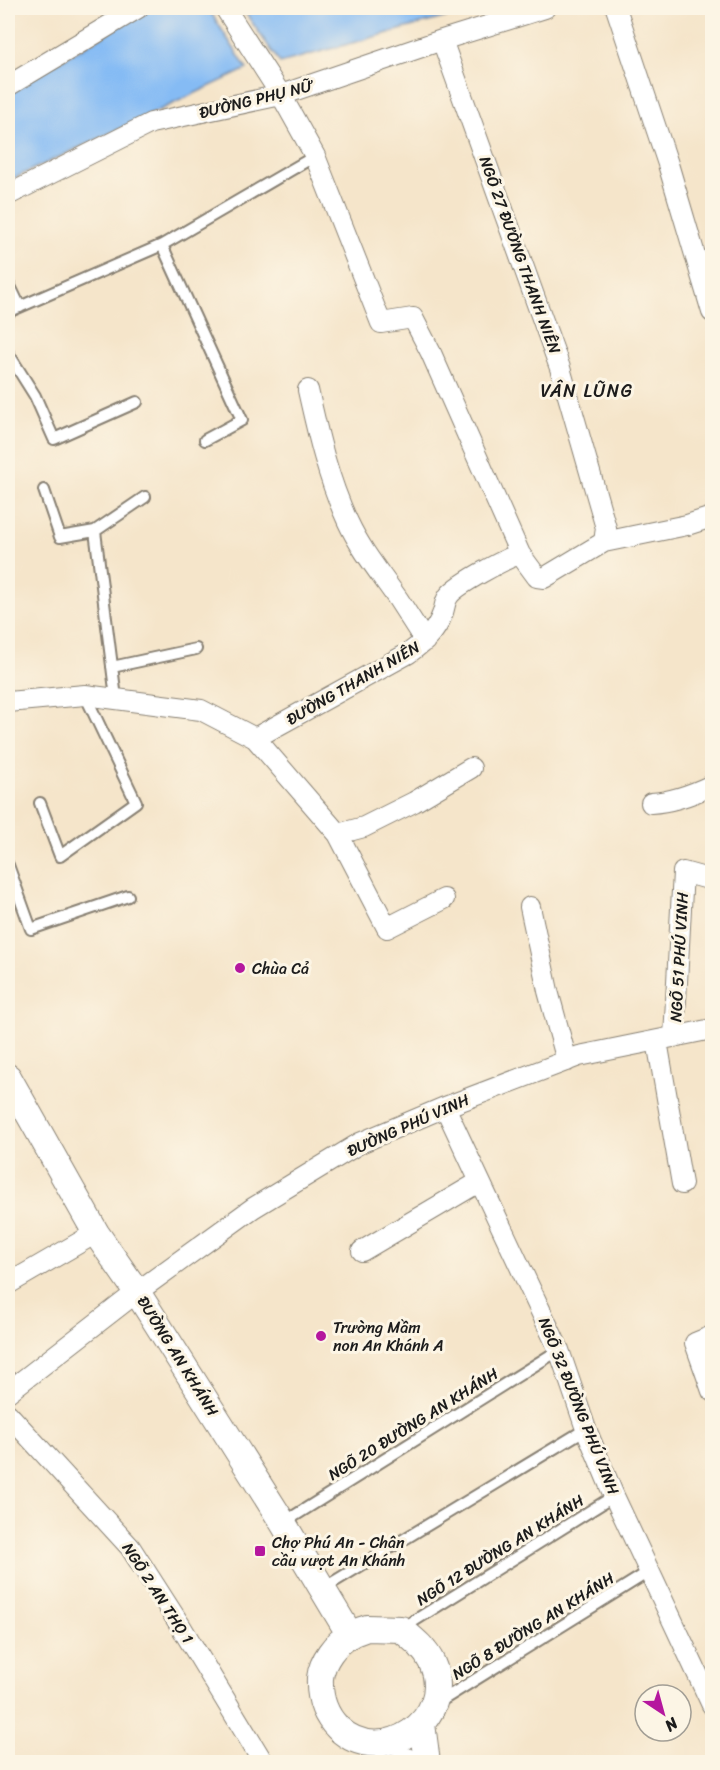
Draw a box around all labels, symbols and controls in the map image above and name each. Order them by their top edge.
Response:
street label: ĐƯỜNG PHỤ NỮ [196,70,318,127]
street label: NGÕ 27 ĐƯỜNG THANH NIÊN [471,152,570,359]
district label: VÂN LŨNG [541,375,633,407]
street label: ĐƯỜNG THANH NIÊN [281,632,426,733]
street label: NGÕ 51 PHÚ VINH [661,891,697,1023]
place label: Chùa Cả [252,954,309,983]
marker: Chùa Cả [233,961,247,975]
street label: ĐƯỜNG PHÚ VINH [342,1085,475,1165]
street label: ĐƯỜNG AN KHÁNH [129,1290,227,1423]
place label: Trường Mầm non An Khánh A [333,1313,444,1360]
street label: NGÕ 32 ĐƯỜNG PHÚ VINH [530,1313,628,1500]
marker: Trường Mầm non An Khánh A [314,1329,328,1343]
street label: NGÕ 20 ĐƯỜNG AN KHÁNH [322,1359,505,1488]
street label: NGÕ 12 ĐƯỜNG AN KHÁNH [410,1486,590,1614]
place label: Chợ Phú An - Chân cầu vượt An Khánh [272,1528,405,1575]
street label: NGÕ 2 AN THỌ 1 [114,1536,202,1650]
marker: Chợ Phú An - Chân cầu vượt An Khánh [253,1544,267,1558]
street label: NGÕ 8 ĐƯỜNG AN KHÁNH [446,1564,621,1688]
north arrow [633,1683,693,1743]
text: N [658,1709,685,1740]

